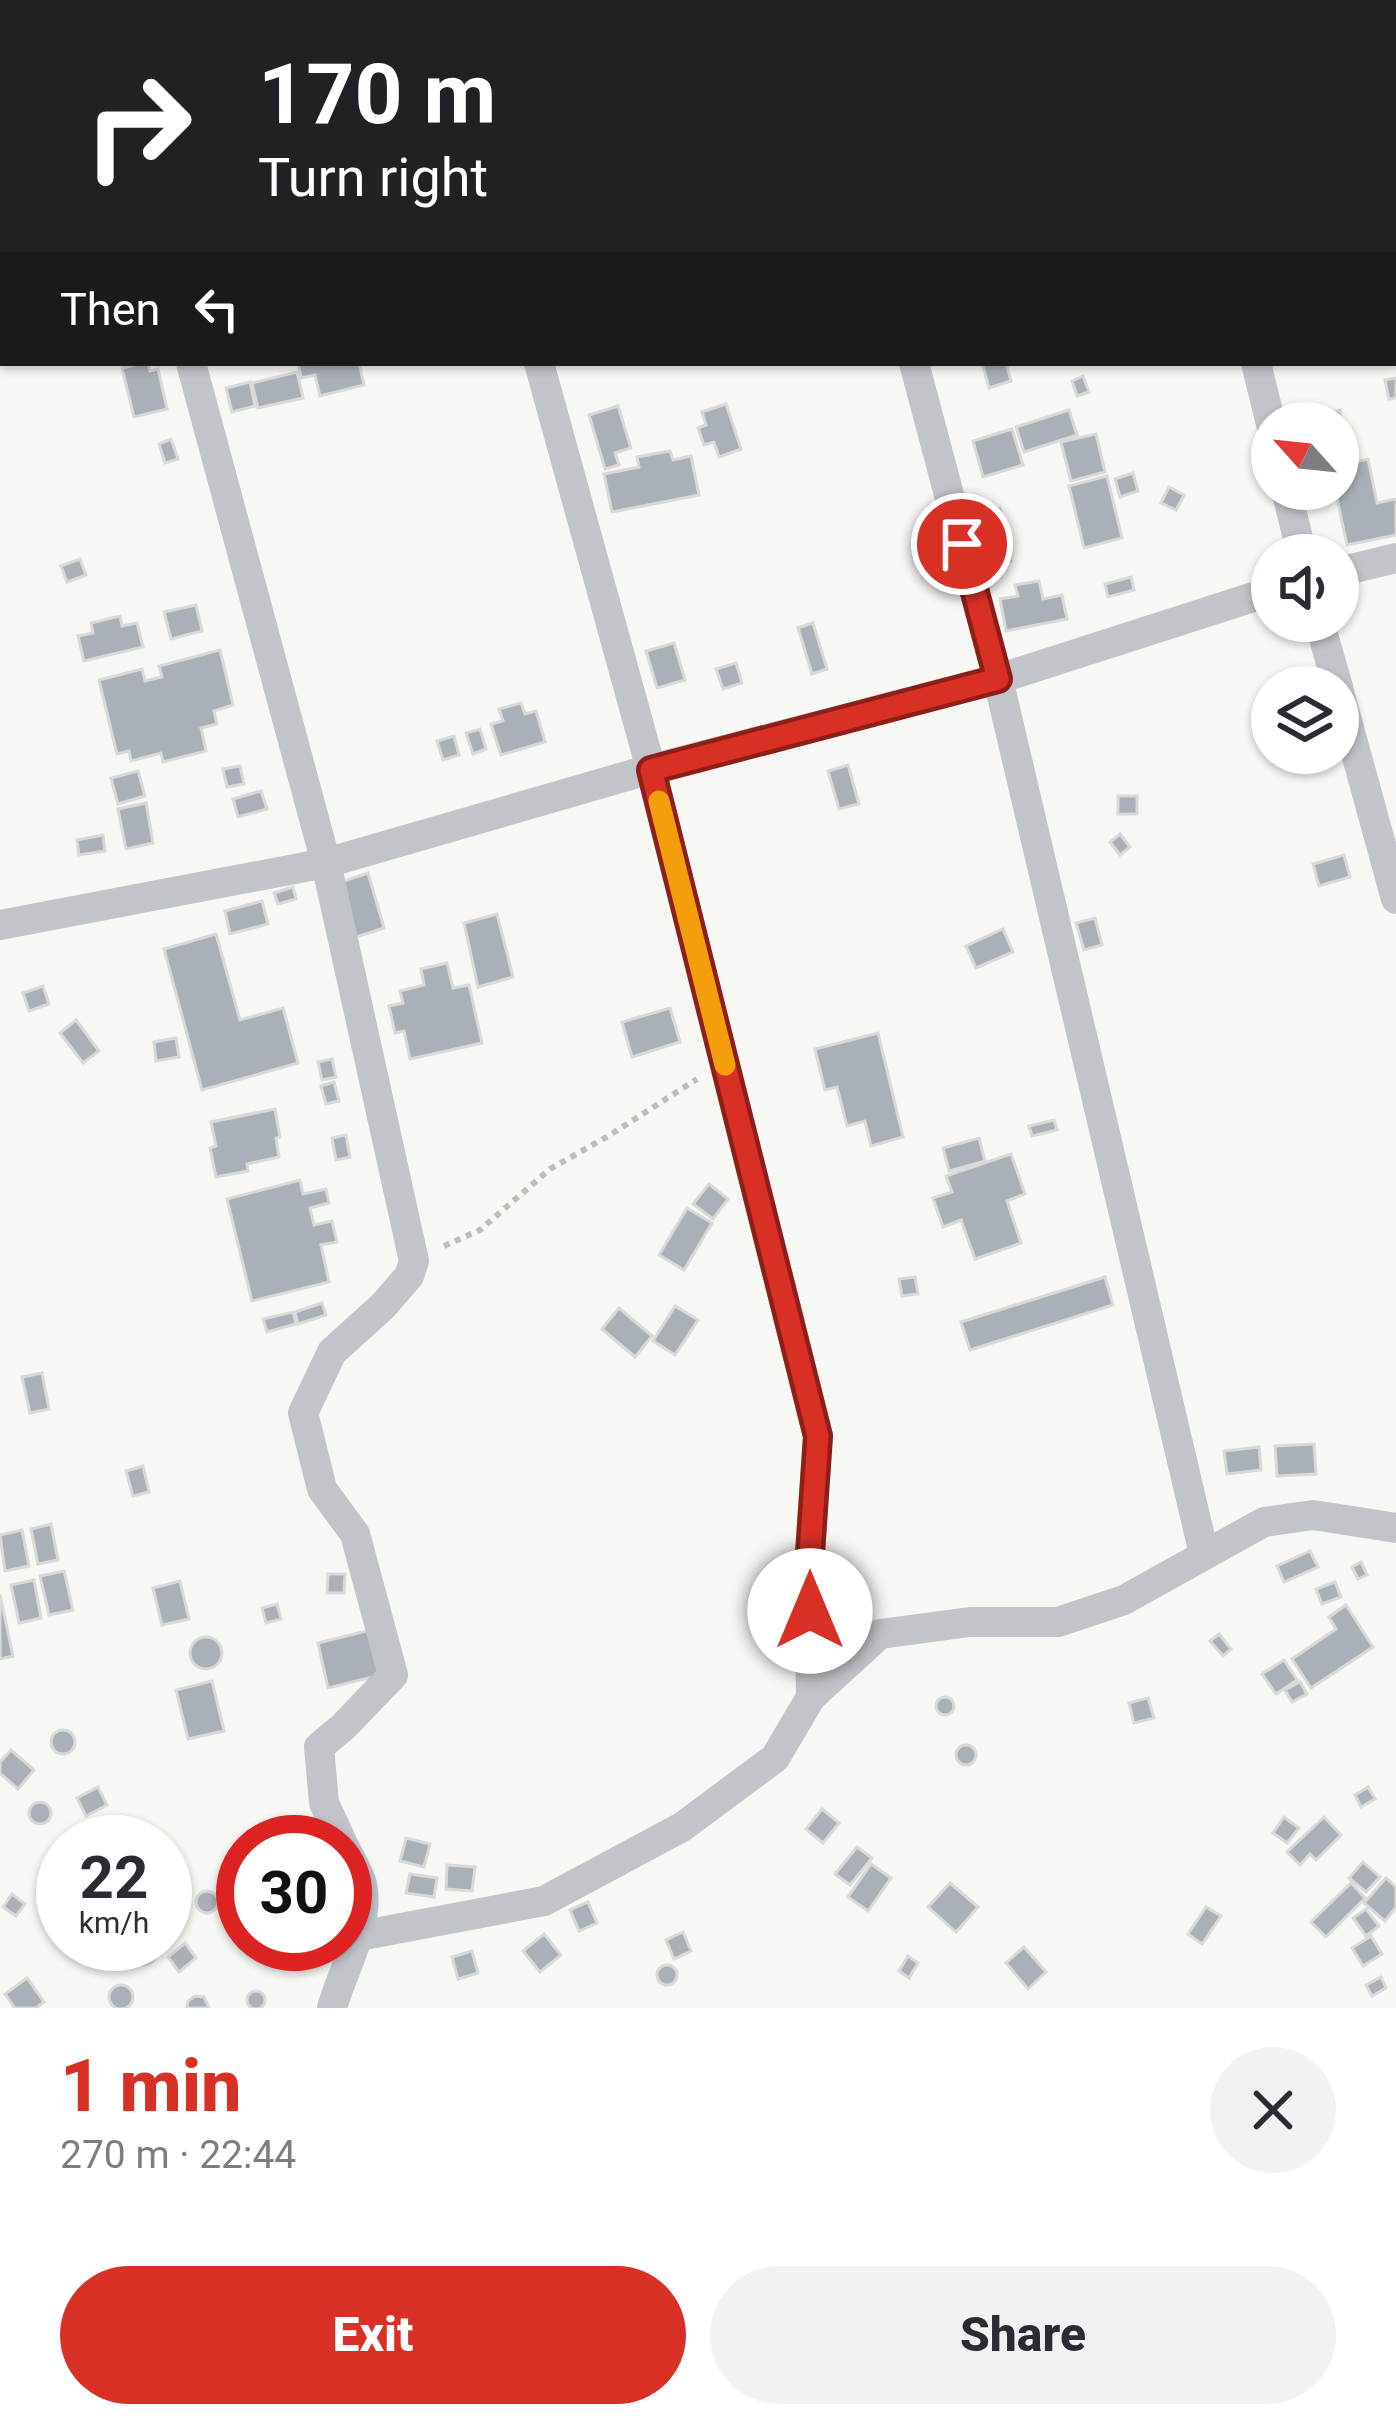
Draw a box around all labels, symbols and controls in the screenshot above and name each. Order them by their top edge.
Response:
text: 170 m [258,45,496,144]
icon: right [60,48,216,204]
text: Turn right [258,146,488,209]
icon: left [184,276,250,342]
text: Then [60,283,160,336]
north arrow [1251,402,1359,510]
map controls [1251,402,1359,774]
pin [911,493,1013,595]
icon: arrive [929,511,995,577]
button: sound [1251,534,1359,642]
button: layers [1251,666,1359,774]
position arrow [747,1548,873,1674]
speed limit sign: 30 [216,1815,372,1971]
text: 22 [80,1842,148,1913]
text: km/h [79,1905,149,1940]
text: 1 min [60,2044,242,2129]
button: close [1210,2047,1336,2173]
text: 270 m · 22:44 [60,2132,296,2178]
button: Exit [60,2266,686,2404]
button: Share [710,2266,1336,2404]

